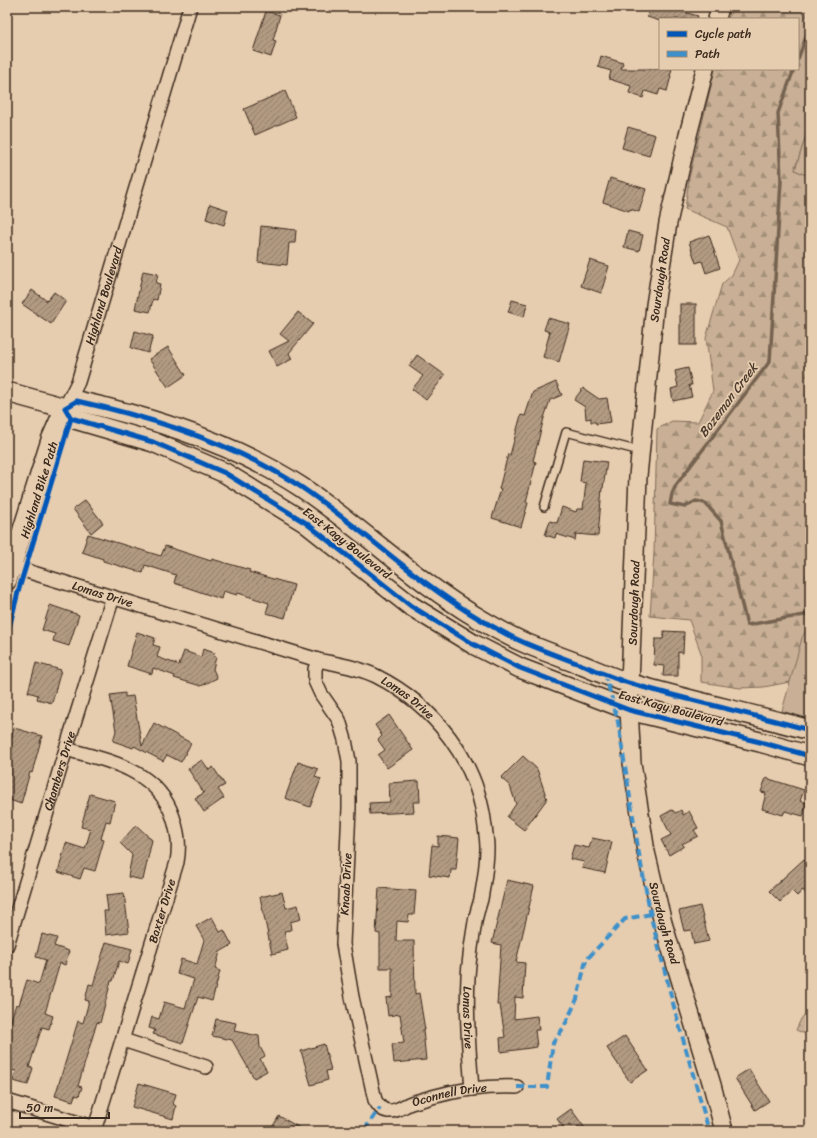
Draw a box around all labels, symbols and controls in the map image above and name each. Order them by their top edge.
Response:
legend [659,18,799,70]
text: Cycle path [695,23,751,45]
text: Path [695,43,720,65]
street label: Sourdough Road [643,236,677,324]
street label: Highland Boulevard [79,243,129,348]
water label: Bozeman Creek [692,356,765,442]
street label: Highland Bike Path [14,439,64,541]
street label: East Kagy Boulevard [298,501,397,585]
street label: Sourdough Road [622,560,646,646]
street label: Lomas Drive [69,575,136,614]
street label: Lomas Drive [377,670,440,725]
street label: East Kagy Boulevard [616,683,727,733]
street label: Chambers Drive [37,728,82,813]
street label: Knaab Drive [333,852,359,916]
street label: Baxter Drive [142,876,182,946]
street label: Sourdough Road [642,879,686,968]
street label: Lomas Drive [456,986,480,1050]
street label: Oconnell Drive [409,1076,488,1113]
scale bar [20,1094,109,1120]
text: 50 m [26,1097,53,1119]

